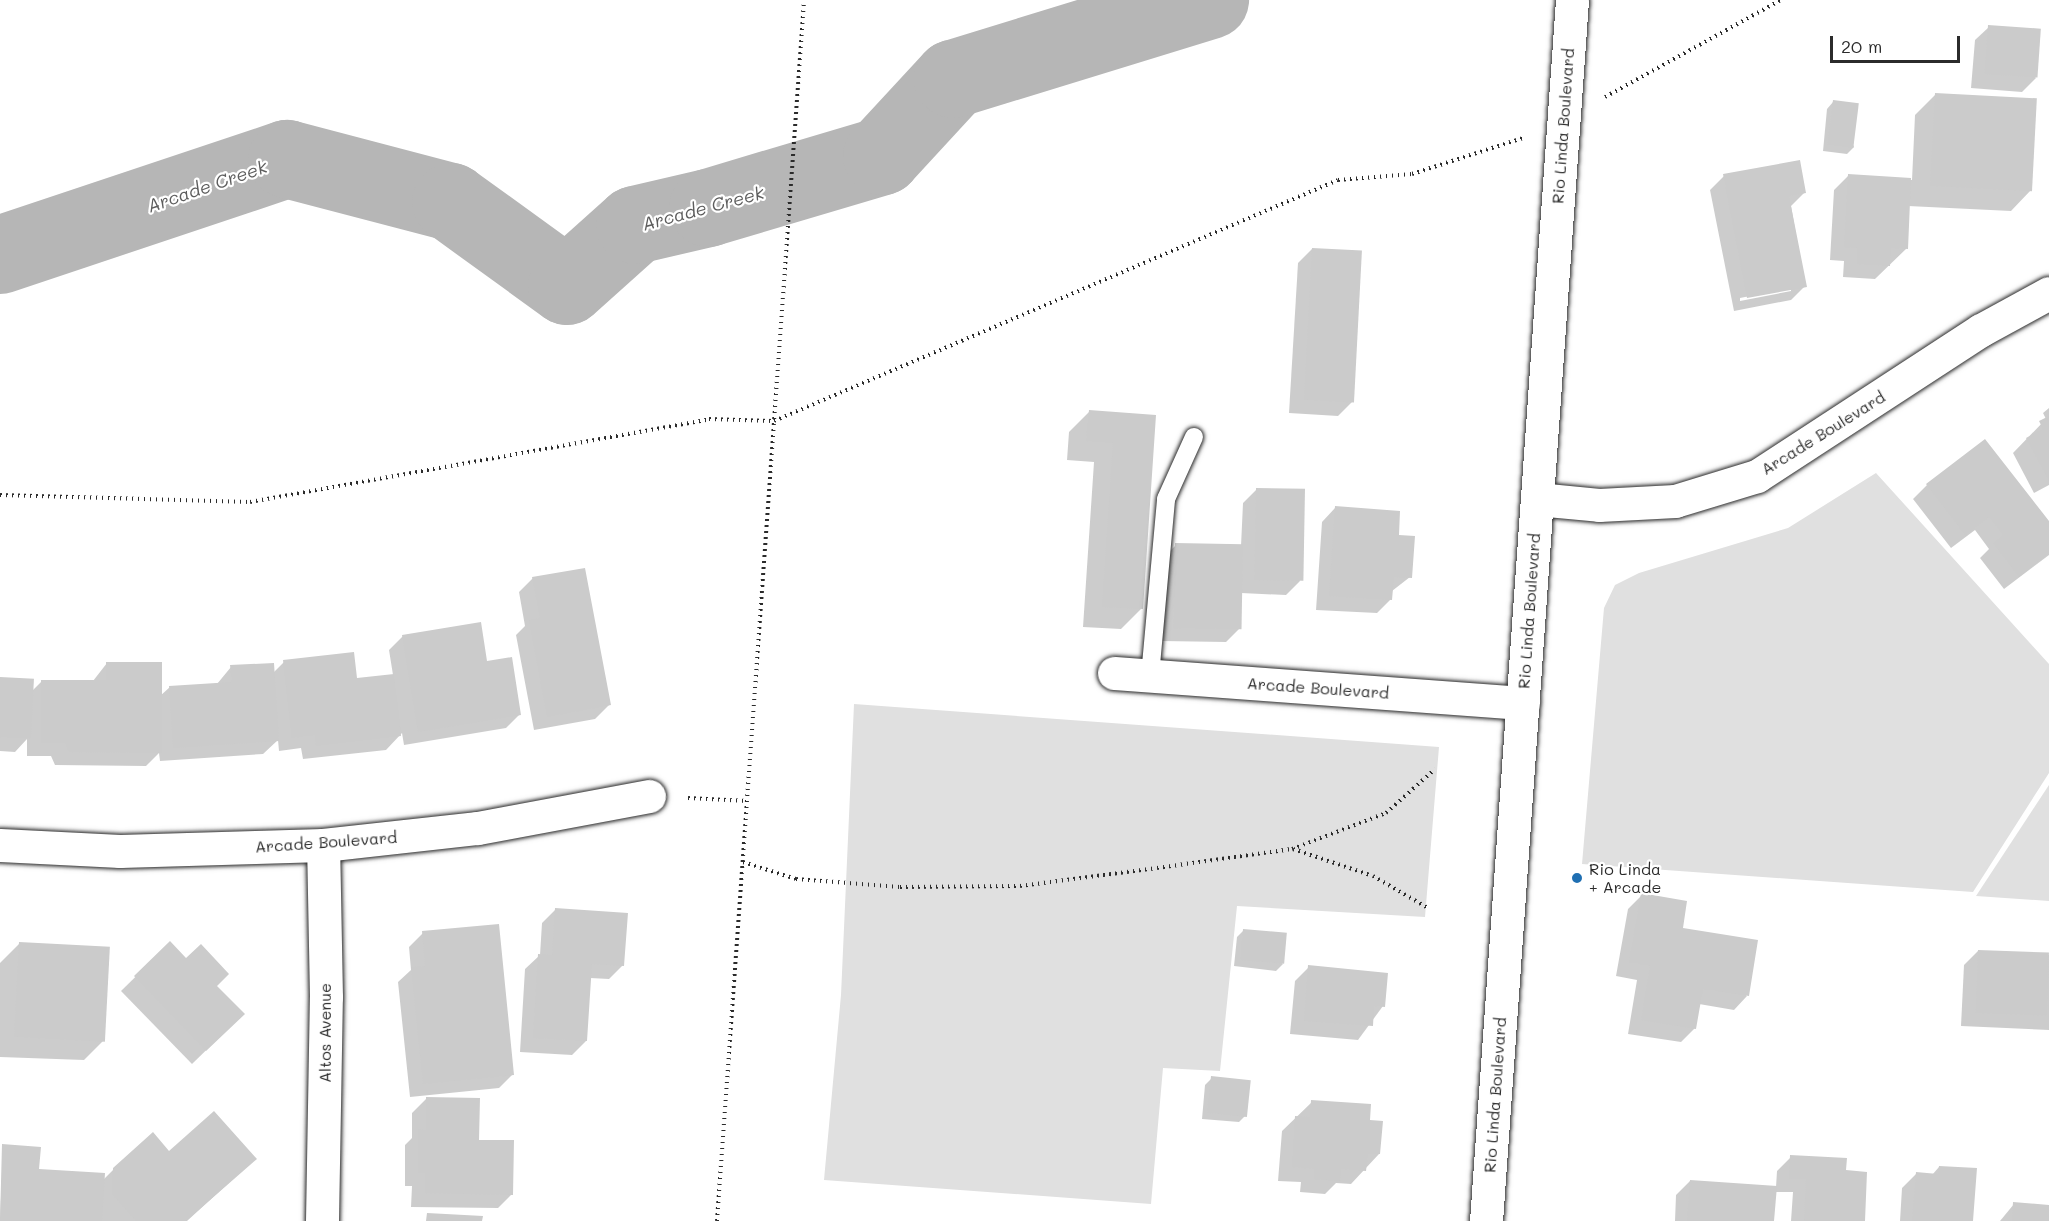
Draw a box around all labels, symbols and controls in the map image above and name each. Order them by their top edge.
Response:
scale bar [1833,24,1964,62]
text: 20 m [1841,34,1882,58]
street label: Rio Linda Boulevard [1548,48,1578,204]
water label: Arcade Creek [144,155,270,217]
water label: Arcade Creek [640,181,766,235]
street label: Arcade Boulevard [1758,387,1888,479]
street label: Rio Linda Boulevard [1514,533,1544,689]
street label: Arcade Boulevard [1246,673,1390,703]
street label: Arcade Boulevard [254,827,398,857]
place label: Rio Linda + Arcade [1589,859,1661,897]
marker: Rio Linda + Arcade [1570,871,1584,885]
street label: Altos Avenue [315,983,335,1083]
street label: Rio Linda Boulevard [1480,1017,1510,1173]

